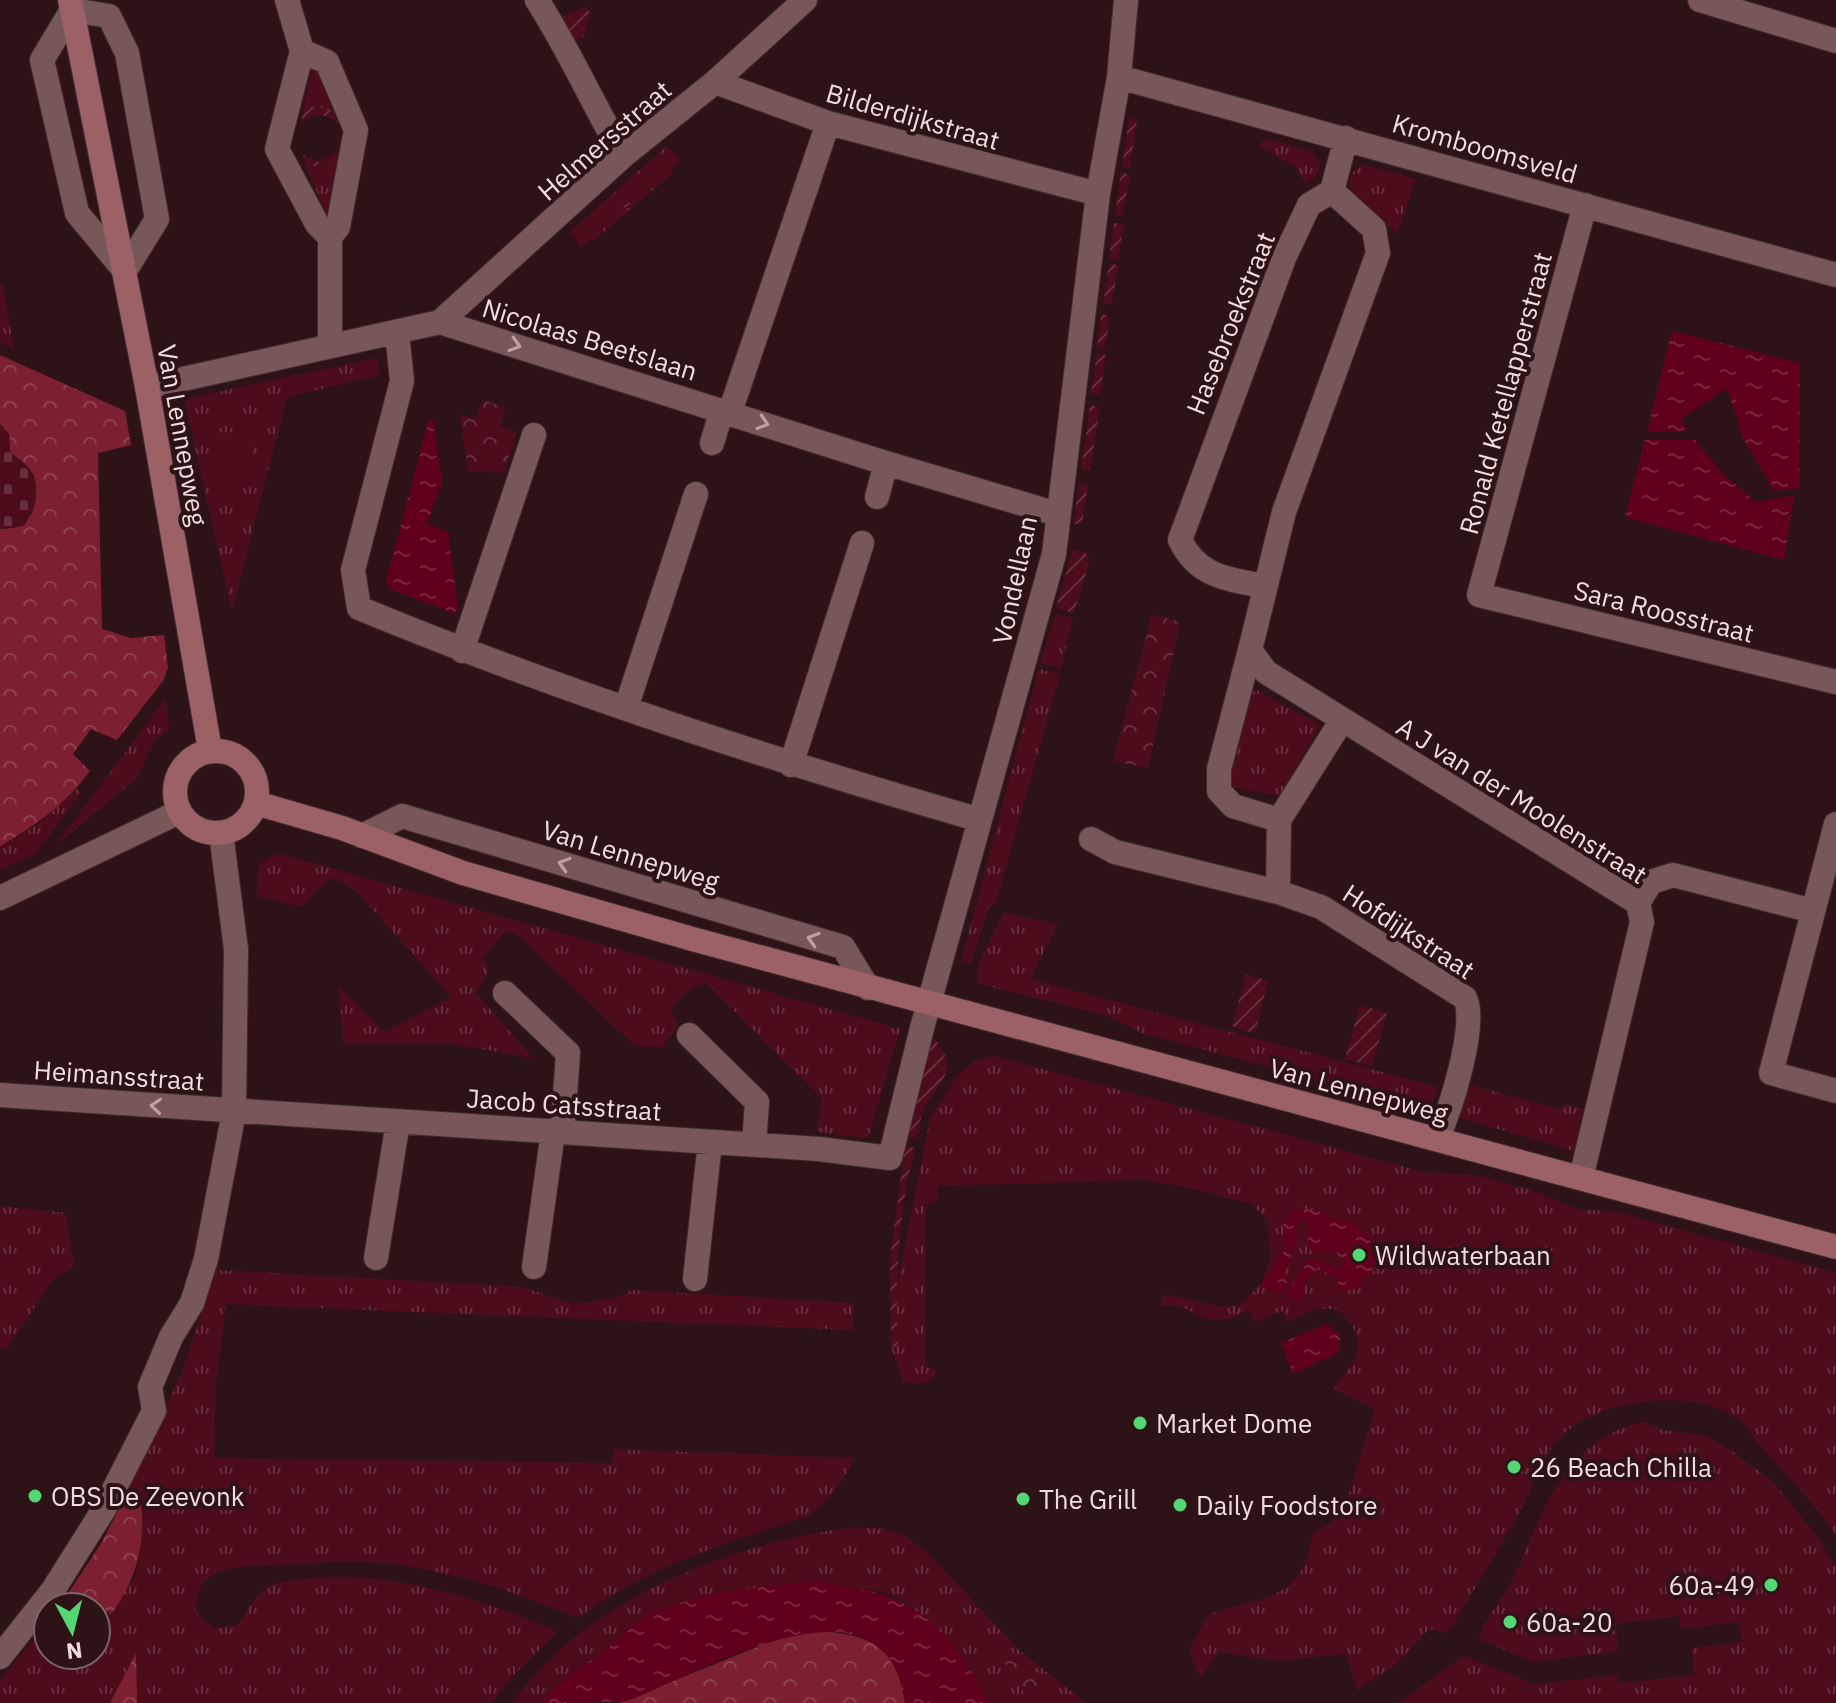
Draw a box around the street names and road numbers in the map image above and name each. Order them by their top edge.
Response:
street label: Helmersstraat [530,72,678,208]
street label: Bilderdijkstraat [822,75,1004,157]
street label: Kromboomsveld [1388,105,1582,191]
street label: Hasebroekstraat [1178,227,1282,419]
street label: Ronald Ketellapperstraat [1451,248,1559,538]
street label: Nicolaas Beetslaan [478,290,702,388]
street label: Van Lennepweg [150,342,216,529]
street label: Vondellaan [984,513,1044,647]
street label: Sara Roosstraat [1570,572,1758,650]
street label: A J van der Moolenstraat [1391,709,1653,891]
street label: Van Lennepweg [538,812,724,898]
street label: Hofdijkstraat [1337,876,1481,986]
street label: Van Lennepweg [1266,1050,1452,1130]
street label: Heimansstraat [33,1052,205,1098]
street label: Jacob Catsstraat [465,1080,663,1128]

